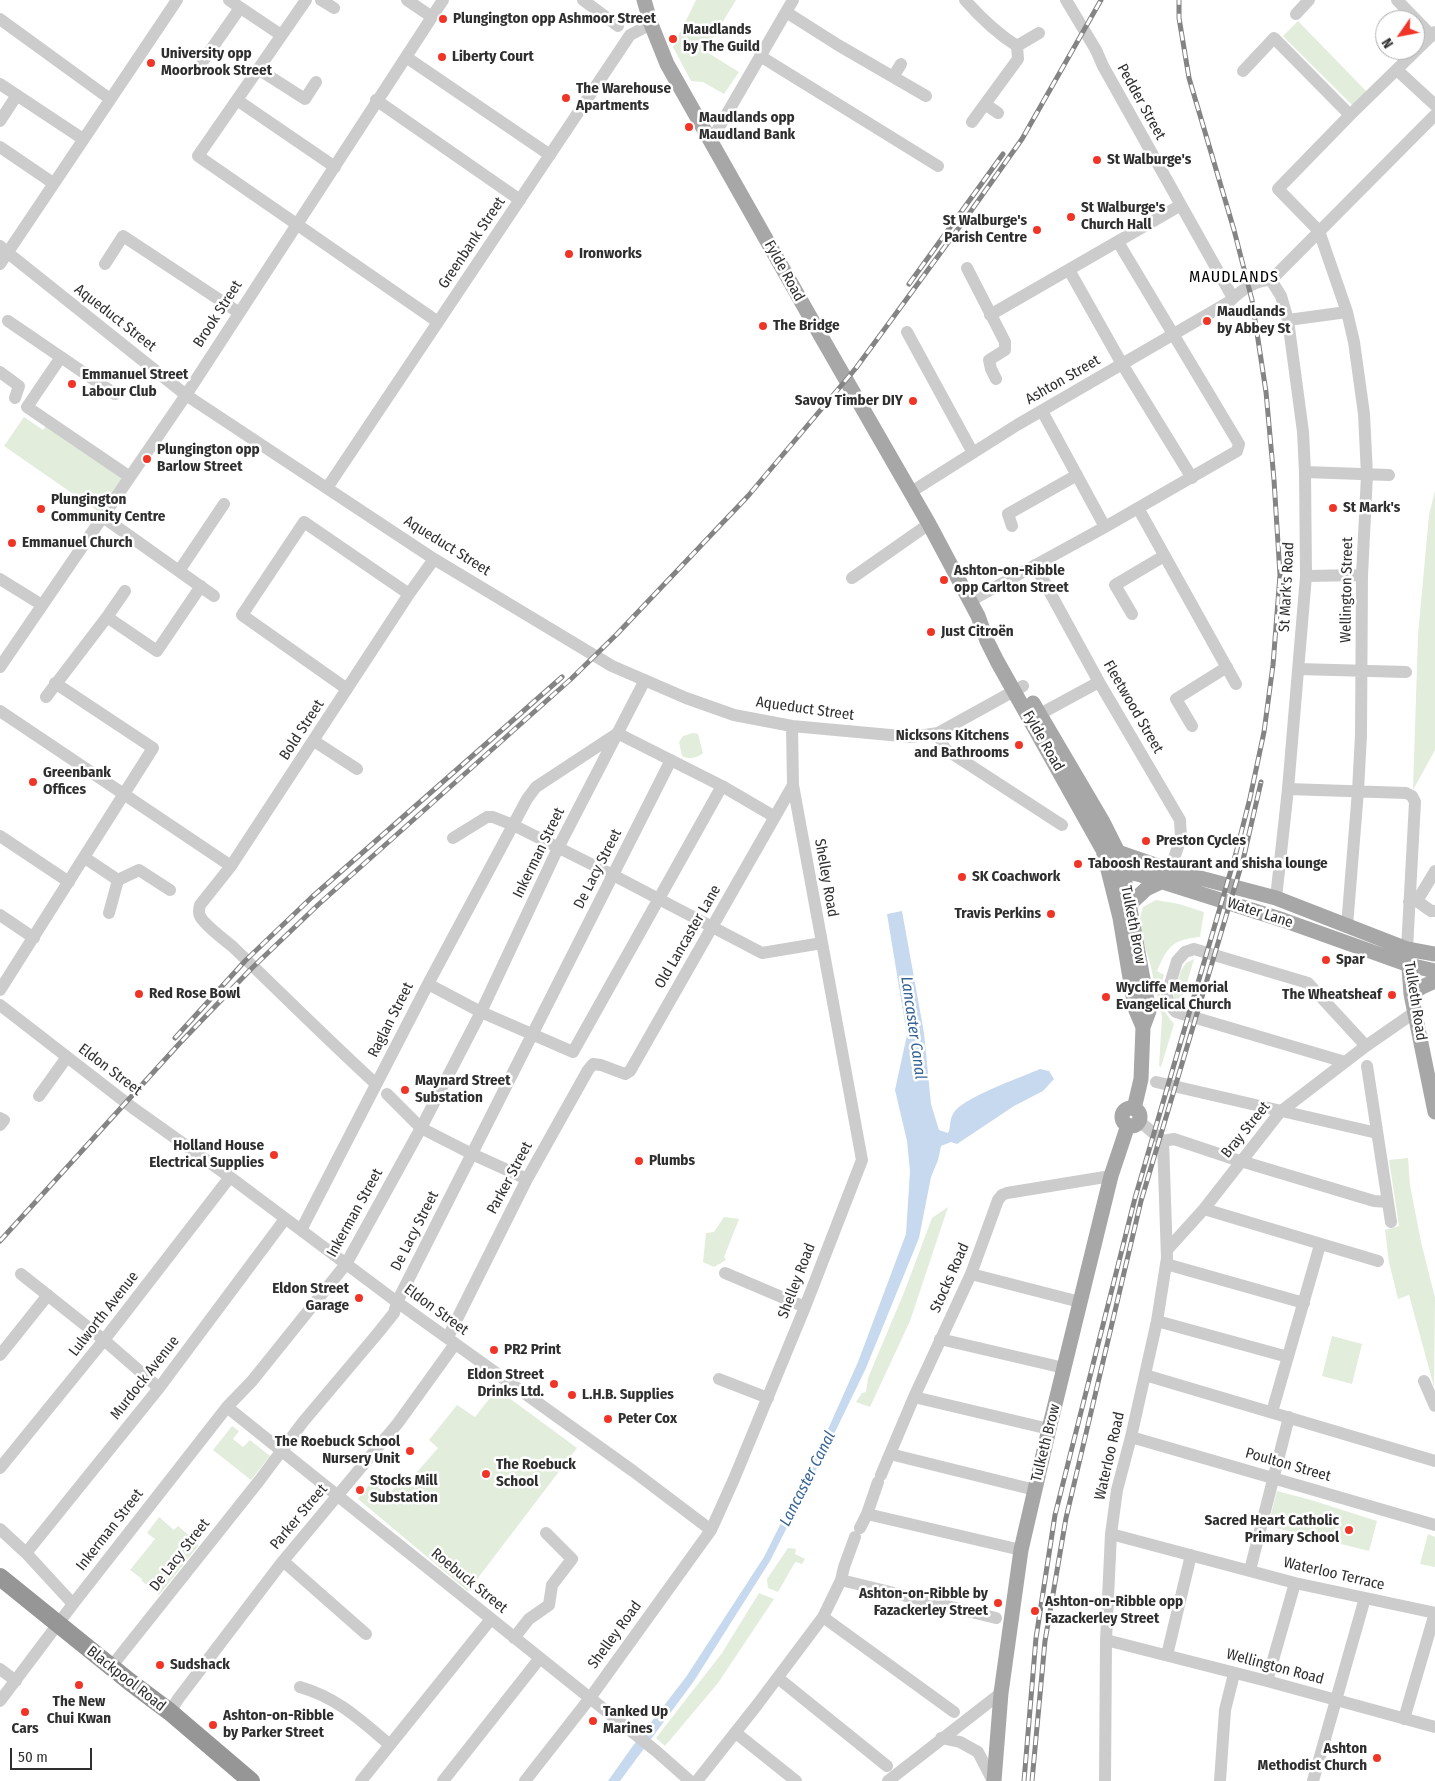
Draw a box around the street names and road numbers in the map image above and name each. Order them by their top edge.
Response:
street label: Pedder Street [1113,61,1169,143]
street label: Greenbank Street [435,194,509,292]
street label: Fylde Road [760,237,808,305]
street label: Brook Street [190,277,246,351]
street label: Aqueduct Street [71,280,159,356]
street label: Ashton Street [1023,351,1103,409]
street label: Aqueduct Street [400,512,494,580]
street label: Wellington Street [1337,537,1357,643]
street label: St Mark's Road [1276,542,1298,632]
street label: Fleetwood Street [1099,657,1167,757]
street label: Aqueduct Street [755,693,855,725]
street label: Bold Street [276,696,328,764]
street label: Fylde Road [1019,708,1067,774]
street label: Inkerman Street [509,805,569,901]
street label: De Lacy Street [570,826,626,912]
street label: Shelley Road [810,837,842,919]
street label: Old Lancaster Lane [651,882,725,992]
street label: Tulketh Brow [1117,884,1149,966]
street label: Water Lane [1225,894,1295,932]
street label: Tulketh Road [1400,960,1430,1042]
street label: Raglan Street [364,979,418,1061]
street label: Eldon Street [75,1040,145,1100]
street label: Bray Street [1218,1098,1274,1162]
street label: Parker Street [483,1139,537,1217]
street label: Inkerman Street [323,1166,387,1260]
street label: De Lacy Street [387,1188,443,1274]
street label: Stocks Road [927,1240,973,1316]
street label: Shelley Road [774,1241,820,1321]
street label: Lulworth Avenue [65,1268,143,1360]
street label: Eldon Street [400,1281,472,1339]
street label: Murdock Avenue [107,1333,183,1423]
street label: Tulketh Brow [1028,1402,1064,1484]
street label: Waterloo Road [1091,1410,1129,1502]
street label: Poulton Street [1243,1444,1333,1486]
street label: Parker Street [267,1481,331,1553]
street label: Inkerman Street [73,1486,147,1574]
street label: De Lacy Street [146,1515,214,1595]
street label: Roebuck Street [427,1545,511,1617]
street label: Waterloo Terrace [1282,1554,1386,1594]
street label: Shelley Road [584,1598,646,1672]
street label: Blackpool Road [83,1643,169,1715]
street label: Wellington Road [1224,1645,1326,1689]

